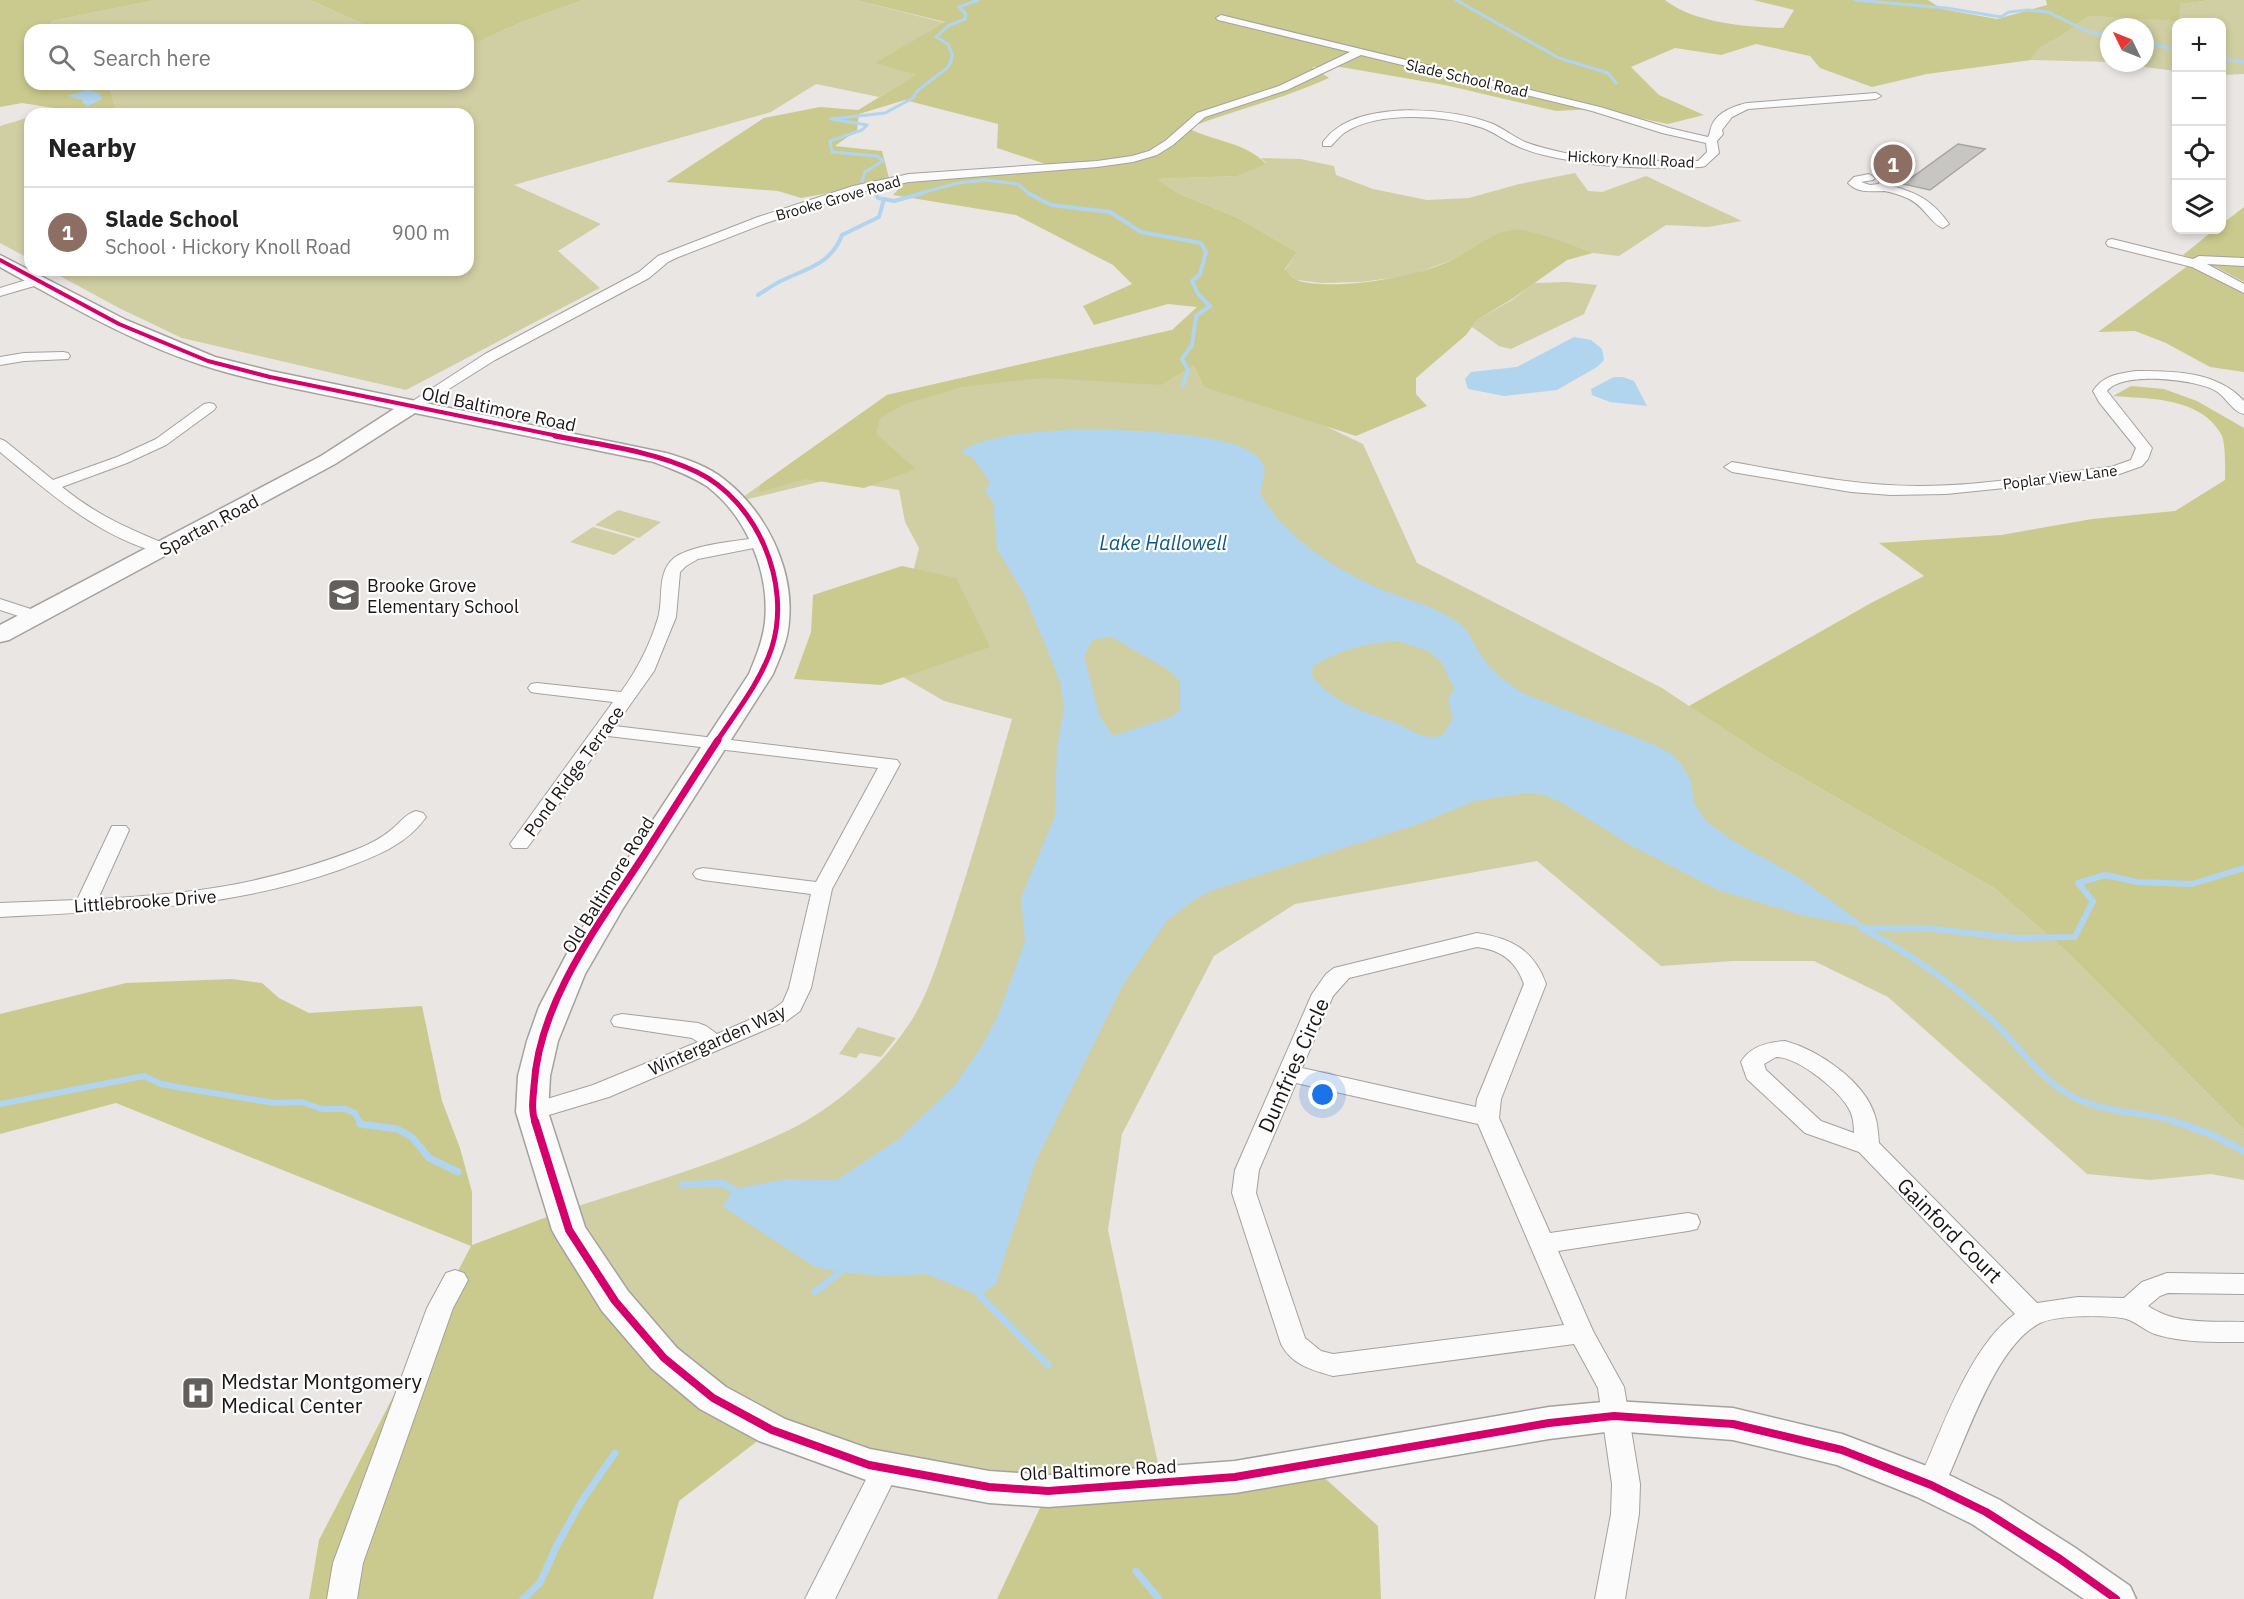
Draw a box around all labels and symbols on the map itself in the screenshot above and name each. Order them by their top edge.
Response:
north arrow [2100,18,2154,72]
street label: Slade School Road [1404,55,1530,101]
pin: 1 [1874,142,1912,186]
street label: Hickory Knoll Road [1567,146,1695,172]
street label: Brooke Grove Road [773,171,903,225]
street label: Old Baltimore Road [420,381,578,437]
street label: Poplar View Lane [2002,461,2118,493]
street label: Spartan Road [155,489,263,561]
water label: Lake Hallowell [1099,529,1227,556]
place label: Brooke Grove Elementary School [367,574,519,618]
school or university icon: Brooke Grove Elementary School [326,577,362,613]
street label: Pond Ridge Terrace [519,701,629,841]
street label: Old Baltimore Road [557,812,659,958]
street label: Littlebrooke Drive [73,885,217,917]
street label: Dumfries Circle [1251,993,1335,1137]
street label: Wintergarden Way [645,999,789,1081]
your location [1308,1080,1337,1109]
street label: Gainford Court [1891,1171,2009,1289]
place label: Medstar Montgomery Medical Center [221,1367,422,1419]
hospital icon: Medstar Montgomery Medical Center [180,1375,216,1411]
street label: Old Baltimore Road [1019,1454,1177,1486]

